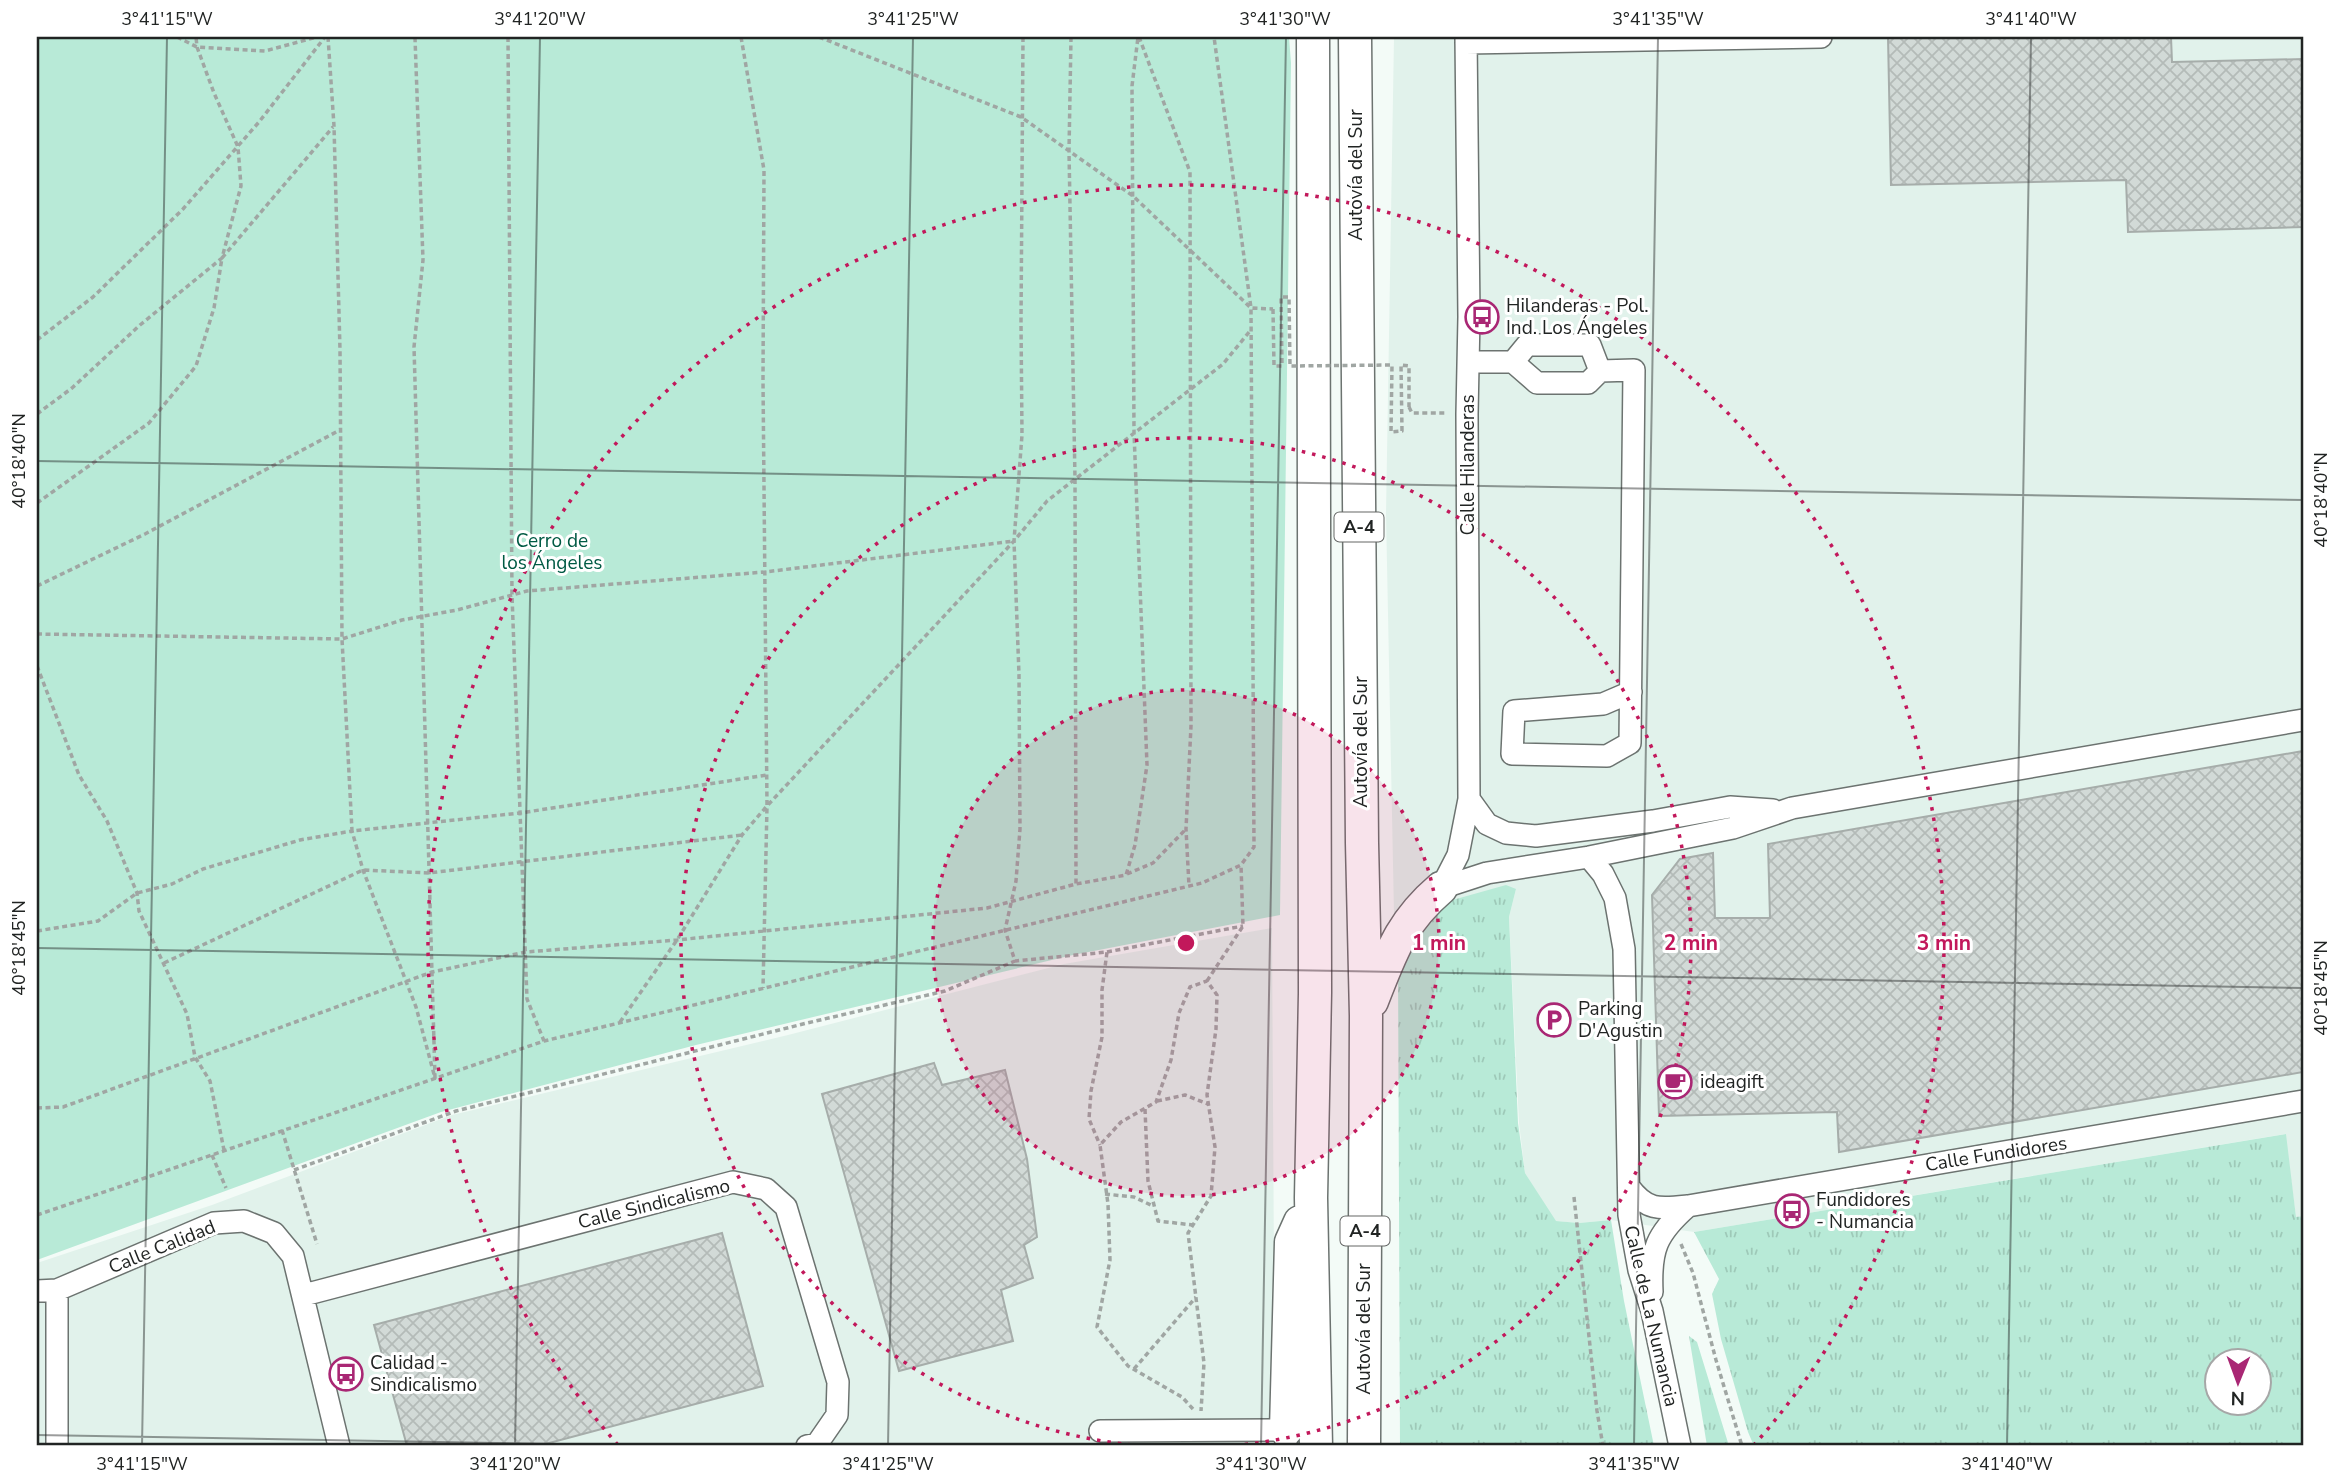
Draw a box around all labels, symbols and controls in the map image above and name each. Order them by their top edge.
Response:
text: 3°41'15"W [121,7,213,31]
text: 3°41'20"W [494,7,586,31]
text: 3°41'25"W [867,7,959,31]
text: 3°41'30"W [1239,7,1331,31]
text: 3°41'35"W [1612,7,1704,31]
text: 3°41'40"W [1985,7,2077,31]
street label: Autovía del Sur [1343,109,1369,241]
place label: Hilanderas - Pol. Ind. Los Ángeles [1506,293,1649,341]
bus stop icon: Hilanderas - Pol. Ind. Los Ángeles [1463,298,1501,336]
street label: Calle Hilanderas [1455,394,1481,536]
text: 40°18'40"N [7,413,31,509]
text: 40°18'40"N [2309,452,2333,548]
road number: A-4 [1334,512,1384,542]
park label: Cerro de los Ángeles [502,528,602,576]
street label: Autovía del Sur [1348,676,1374,808]
text: 40°18'45"N [7,900,31,996]
text: 1 min [1412,929,1466,957]
text: 2 min [1664,929,1718,957]
text: 3 min [1917,929,1971,957]
centre of rings [1174,931,1198,955]
text: 40°18'45"N [2309,940,2333,1036]
place label: Parking D'Agustin [1578,996,1663,1044]
parking icon: Parking D'Agustin [1535,1001,1573,1039]
cafe icon: ideagift [1656,1063,1694,1101]
place label: ideagift [1700,1069,1764,1095]
street label: Calle Fundidores [1923,1130,2069,1178]
street label: Calle Sindicalismo [575,1173,733,1235]
place label: Fundidores - Numancia [1816,1187,1914,1235]
bus stop icon: Fundidores - Numancia [1773,1192,1811,1230]
street label: Calle Calidad [105,1214,219,1280]
road number: A-4 [1340,1216,1390,1246]
street label: Calle de La Numancia [1618,1223,1684,1409]
street label: Autovía del Sur [1351,1263,1377,1395]
north arrow [2204,1346,2274,1416]
place label: Calidad - Sindicalismo [370,1350,477,1398]
bus stop icon: Calidad - Sindicalismo [327,1355,365,1393]
text: N [2230,1385,2245,1411]
text: 3°41'15"W [96,1452,188,1476]
text: 3°41'20"W [469,1452,561,1476]
text: 3°41'25"W [842,1452,934,1476]
text: 3°41'30"W [1215,1452,1307,1476]
text: 3°41'35"W [1588,1452,1680,1476]
text: 3°41'40"W [1961,1452,2053,1476]

